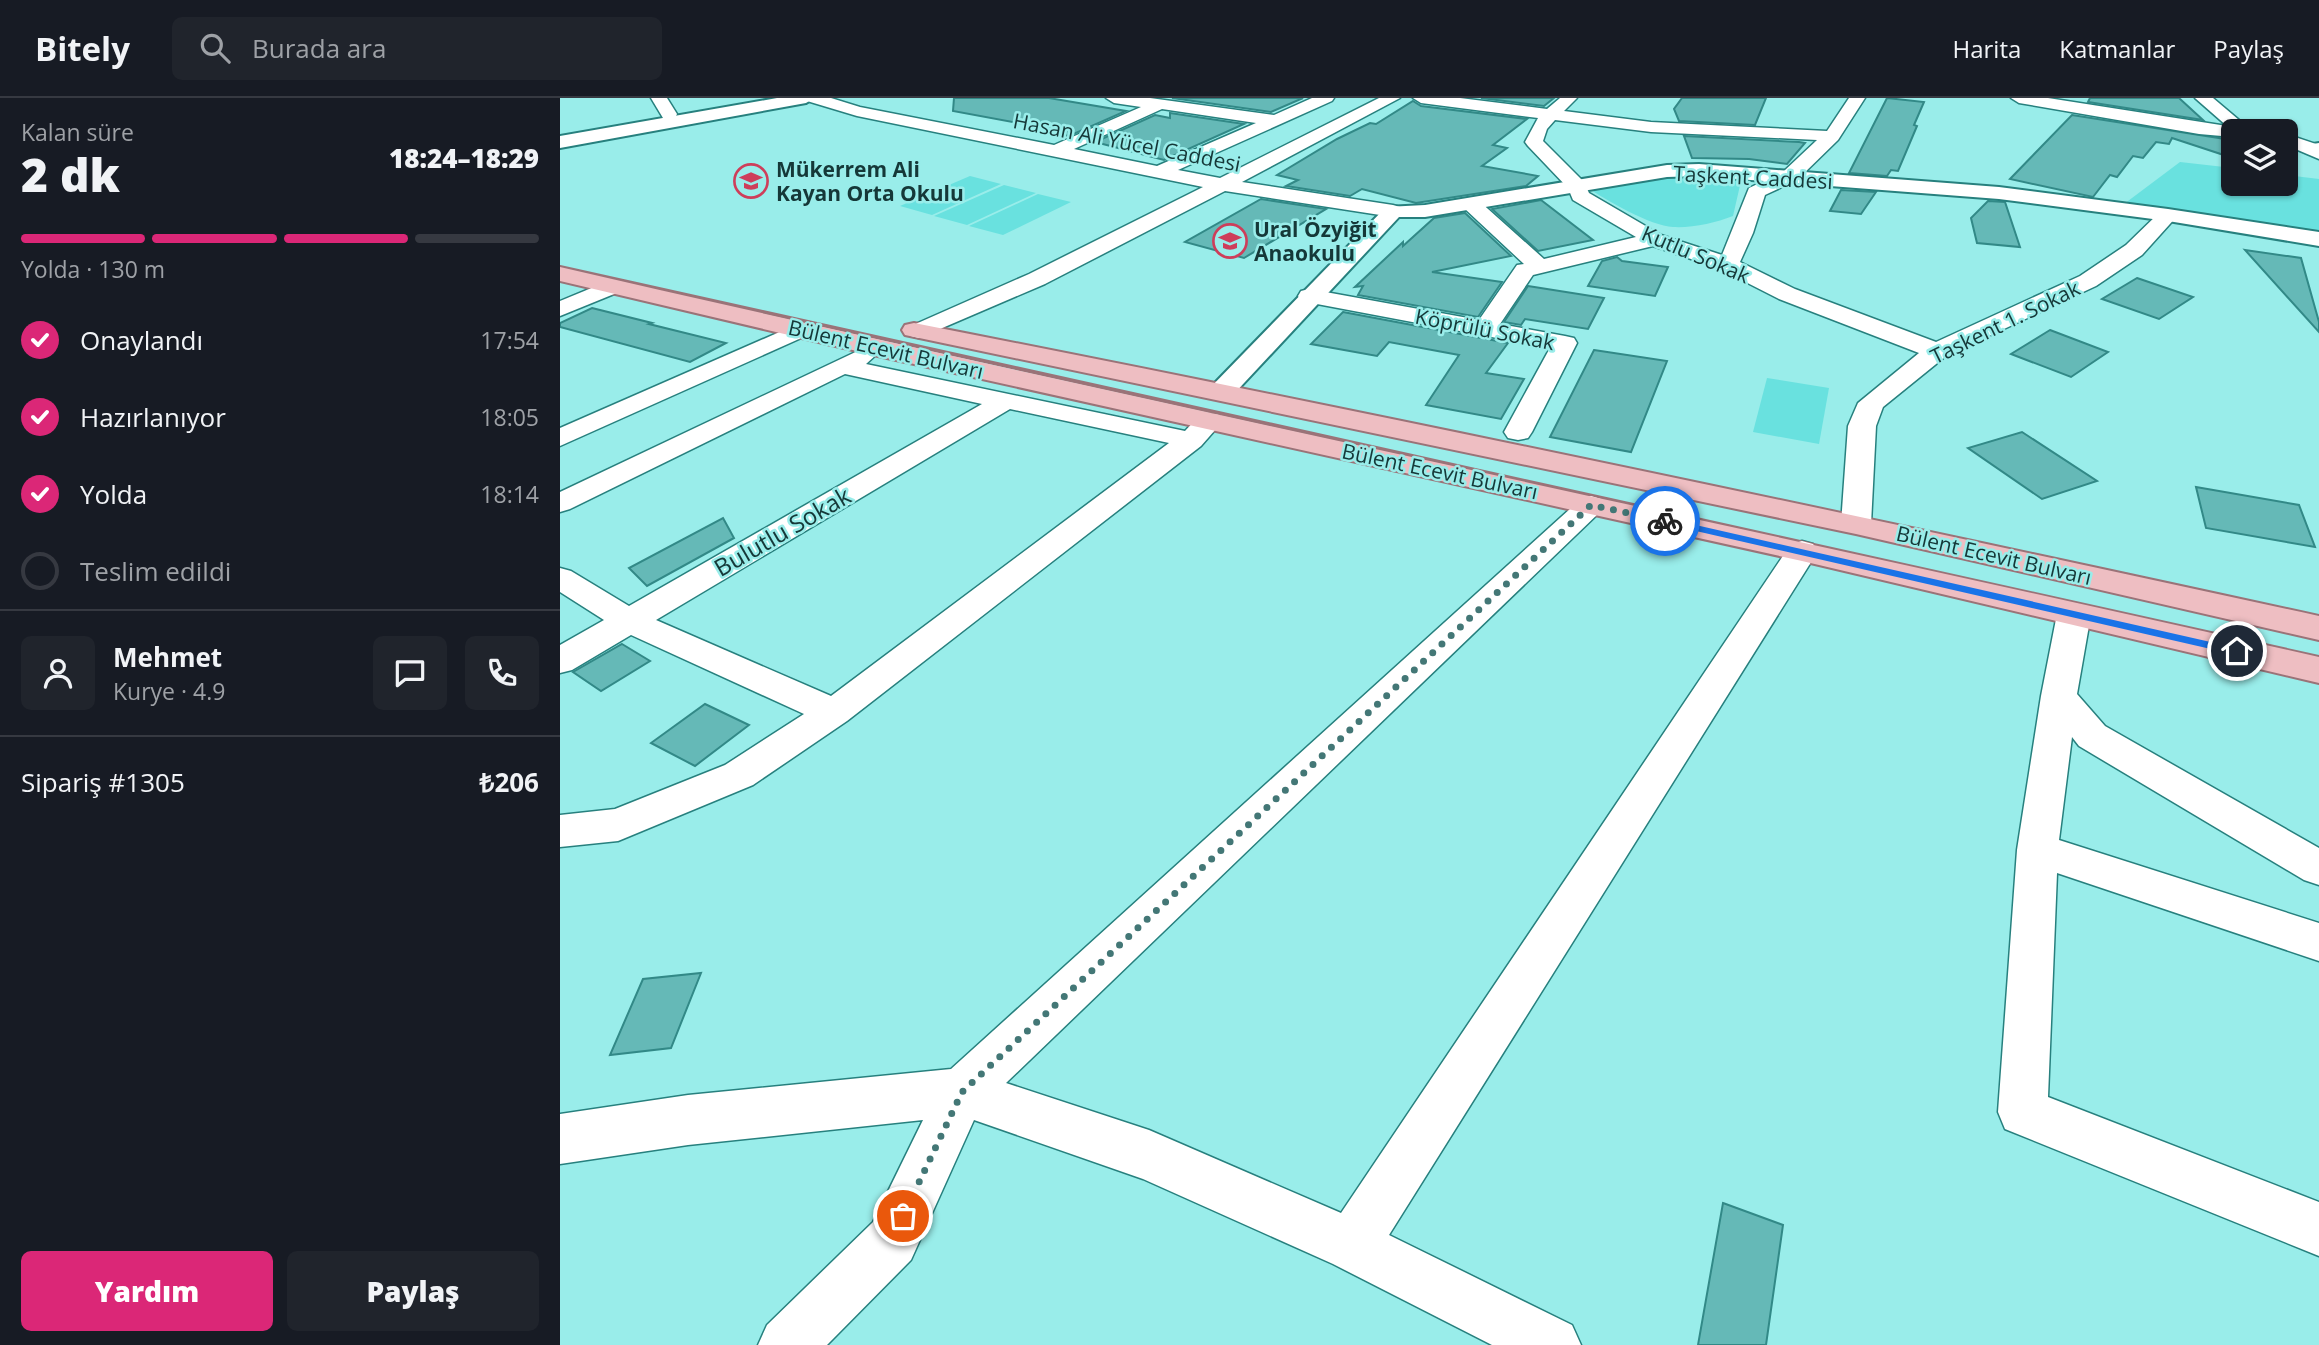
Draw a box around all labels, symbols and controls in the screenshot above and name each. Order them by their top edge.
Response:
search box [172,17,662,80]
text: Bitely [35,26,130,71]
icon: search [196,29,234,67]
text: Burada ara [252,30,386,66]
text: Harita [1953,32,2021,65]
text: Katmanlar [2059,32,2175,65]
text: Paylaş [2213,32,2284,65]
street label: Hasan Ali Yücel Caddesi [1011,106,1243,178]
text: Kalan süre [21,116,134,148]
map controls [2221,119,2298,196]
button: layers [2221,119,2298,196]
text: 18:24–18:29 [389,140,539,176]
text: 2 dk [21,143,120,205]
place label: Mükerrem Ali Kayan Orta Okulu [776,155,964,207]
street label: Taşkent Caddesi [1673,159,1833,195]
school or university icon: Mükerrem Ali Kayan Orta Okulu [732,162,770,200]
place label: Ural Özyiğit Anaokulu [1254,215,1377,267]
street label: Kutlu Sokak [1638,219,1754,289]
school or university icon: Ural Özyiğit Anaokulu [1211,222,1249,260]
text: Yolda · 130 m [21,253,165,285]
street label: Taşkent 1. Sokak [1926,274,2084,370]
street label: Köprülü Sokak [1413,302,1557,356]
street label: Bülent Ecevit Bulvarı [786,313,986,385]
icon: check [21,321,59,359]
text: Onaylandı [80,322,203,358]
text: 17:54 [480,324,539,356]
icon: check [21,398,59,436]
text: Hazırlanıyor [80,399,226,435]
text: 18:05 [480,401,539,433]
street label: Bülent Ecevit Bulvarı [1340,437,1540,505]
icon: check [21,475,59,513]
text: Yolda [80,476,147,512]
text: 18:14 [480,478,539,510]
street label: Bulutlu Sokak [708,478,857,583]
courier [1630,486,1700,556]
icon: bike [1646,502,1684,540]
street label: Bülent Ecevit Bulvarı [1894,519,2094,591]
text: Teslim edildi [80,553,231,589]
pin [2207,621,2267,681]
icon: home [2218,632,2256,670]
button: person [21,636,95,710]
button: chat [373,636,447,710]
button: phone [465,636,539,710]
text: Mehmet [113,639,222,675]
text: Kurye · 4.9 [113,675,225,707]
text: Sipariş #1305 [21,764,185,800]
text: ₺206 [480,764,539,800]
pin [873,1186,933,1246]
icon: bag [884,1197,922,1235]
button: Yardım [21,1251,273,1331]
button: Paylaş [287,1251,539,1331]

